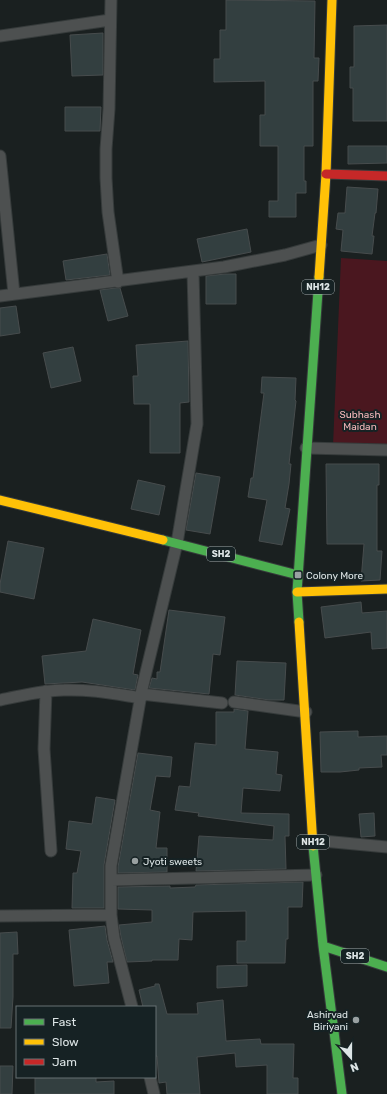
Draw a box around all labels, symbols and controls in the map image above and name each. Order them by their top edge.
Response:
road number: NH12 [302,280,334,294]
park label: Subhash Maidan [340,409,381,433]
road number: SH2 [207,547,235,561]
marker: Colony More [293,570,303,580]
place label: Colony More [306,570,364,582]
road number: NH12 [297,835,329,849]
marker: Jyoti sweets [130,856,140,866]
place label: Jyoti sweets [143,856,202,868]
road number: SH2 [341,949,369,963]
legend [16,1006,156,1078]
place label: Ashirvad Biriyani [307,1009,348,1033]
text: Fast [52,1015,76,1029]
marker: Ashirvad Biriyani [351,1015,361,1025]
text: Slow [52,1035,79,1049]
north arrow [331,1038,371,1078]
text: Jam [52,1055,77,1069]
text: N [348,1059,360,1074]

